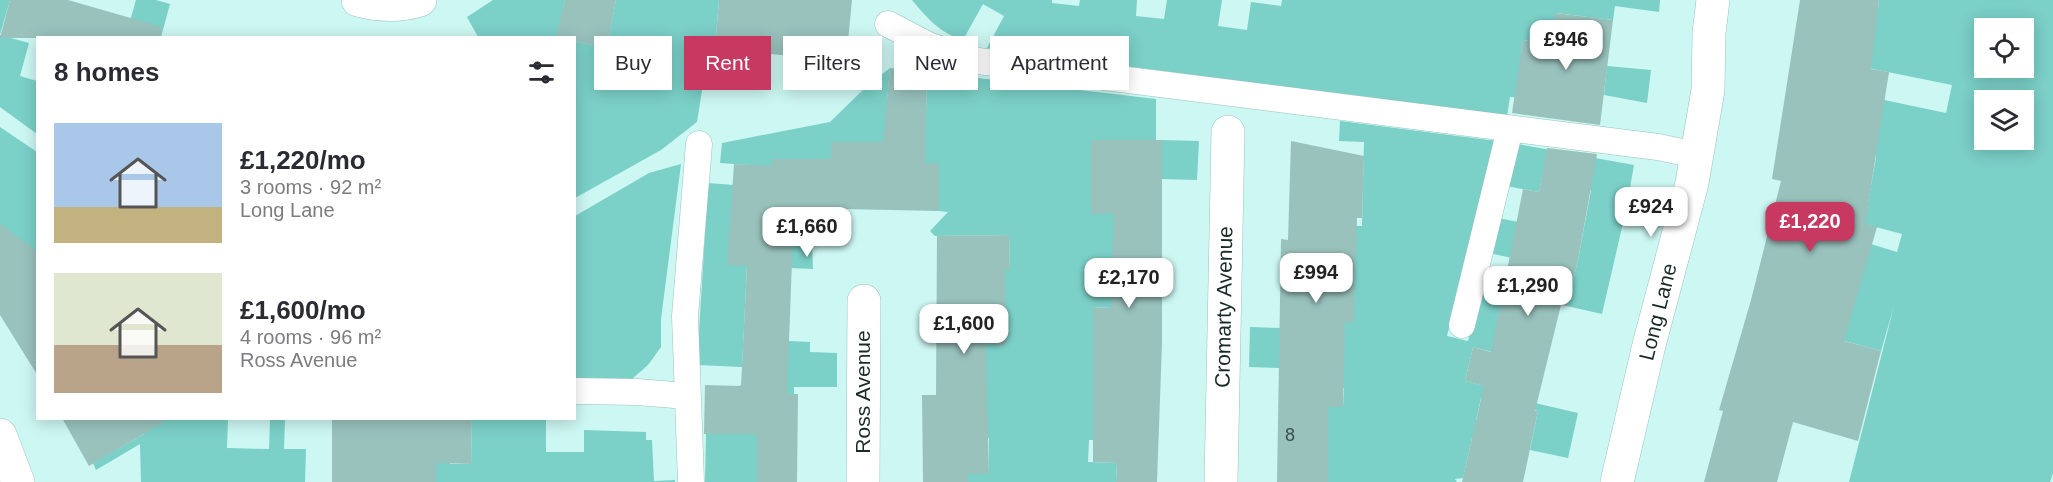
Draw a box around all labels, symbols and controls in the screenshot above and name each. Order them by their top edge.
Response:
map controls [1974,18,2034,150]
button: locate [1974,18,2034,78]
pin: £946 [1530,20,1602,71]
text: £946 [1544,28,1588,50]
chip: Buy [594,36,672,90]
chip: Rent [684,36,771,90]
chip: Filters [783,36,882,90]
chip: New [894,36,978,90]
chip: Apartment [990,36,1129,90]
icon: filters [525,56,558,89]
text: 8 homes [54,57,160,87]
button: layers [1974,90,2034,150]
text: £1,220/mo [240,145,366,175]
icon: home [102,147,174,219]
text: 3 rooms · 92 m² [240,176,381,198]
pin: £924 [1615,187,1687,238]
text: £924 [1629,195,1673,217]
text: Long Lane [240,199,335,221]
pin: £1,220 [1761,202,1859,253]
pin: £1,660 [758,207,856,258]
text: £1,220 [1779,210,1841,232]
text: £1,660 [776,215,838,237]
street label: Cromarty Avenue [1211,226,1236,388]
pin: £994 [1280,253,1352,304]
pin: £2,170 [1080,258,1178,309]
text: £994 [1294,261,1338,283]
street label: Long Lane [1634,261,1681,363]
text: £2,170 [1098,266,1160,288]
pin: £1,290 [1479,266,1577,317]
text: £1,290 [1497,274,1559,296]
text: £1,600/mo [240,295,366,325]
icon: home [102,297,174,369]
pin: £1,600 [915,304,1013,355]
text: £1,600 [933,312,995,334]
text: 4 rooms · 96 m² [240,326,381,348]
street label: Ross Avenue [851,330,874,454]
text: Ross Avenue [240,349,358,371]
house number: 8 [1285,425,1295,445]

